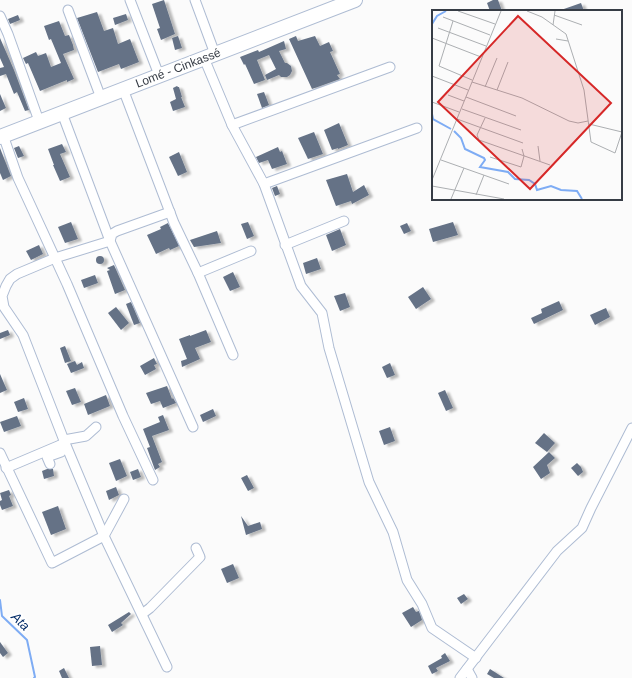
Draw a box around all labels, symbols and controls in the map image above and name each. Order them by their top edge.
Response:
inset map [432,10,622,200]
street label: Lomé - Cinkassé [133,45,223,91]
water label: Ata [8,608,33,634]

